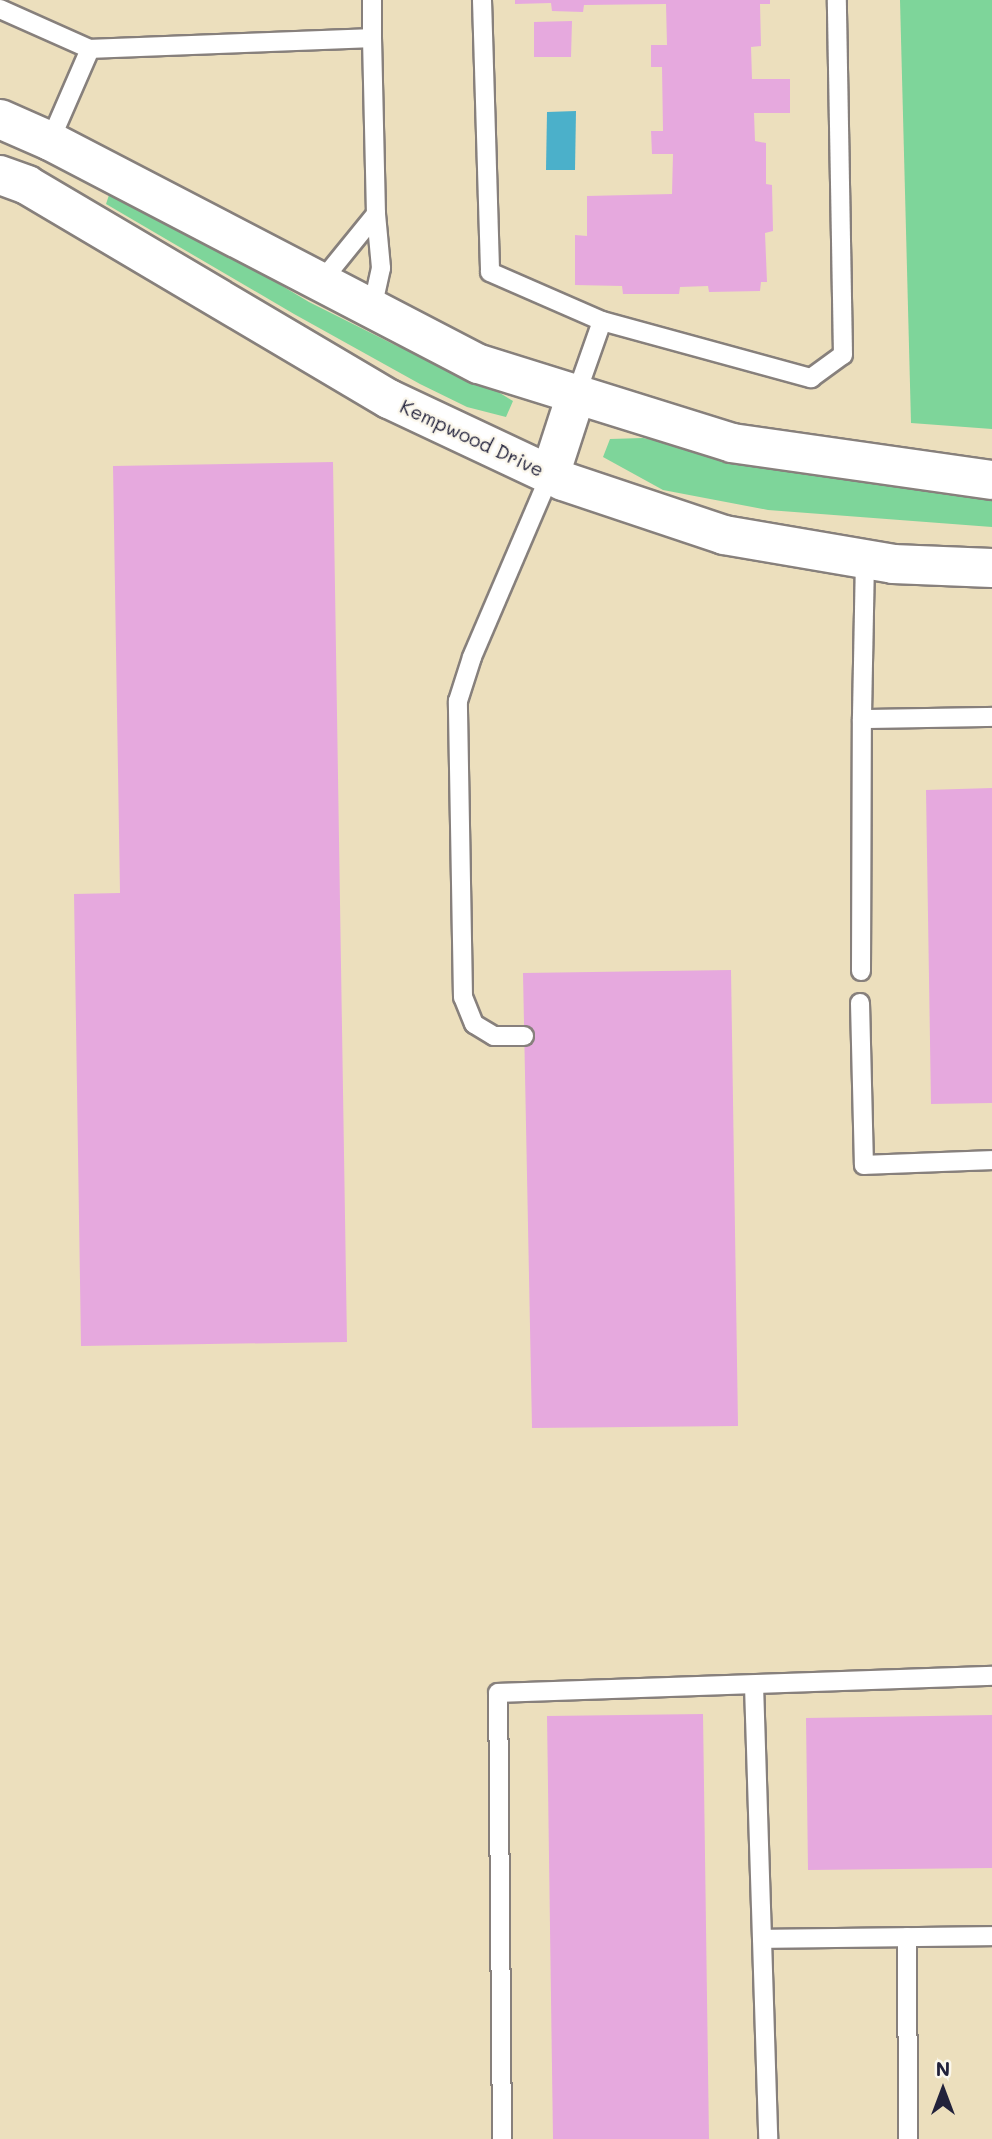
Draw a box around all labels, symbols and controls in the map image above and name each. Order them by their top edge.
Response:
street label: Kempwood Drive [397,395,547,481]
north arrow [908,2055,978,2125]
text: N [936,2056,950,2081]

